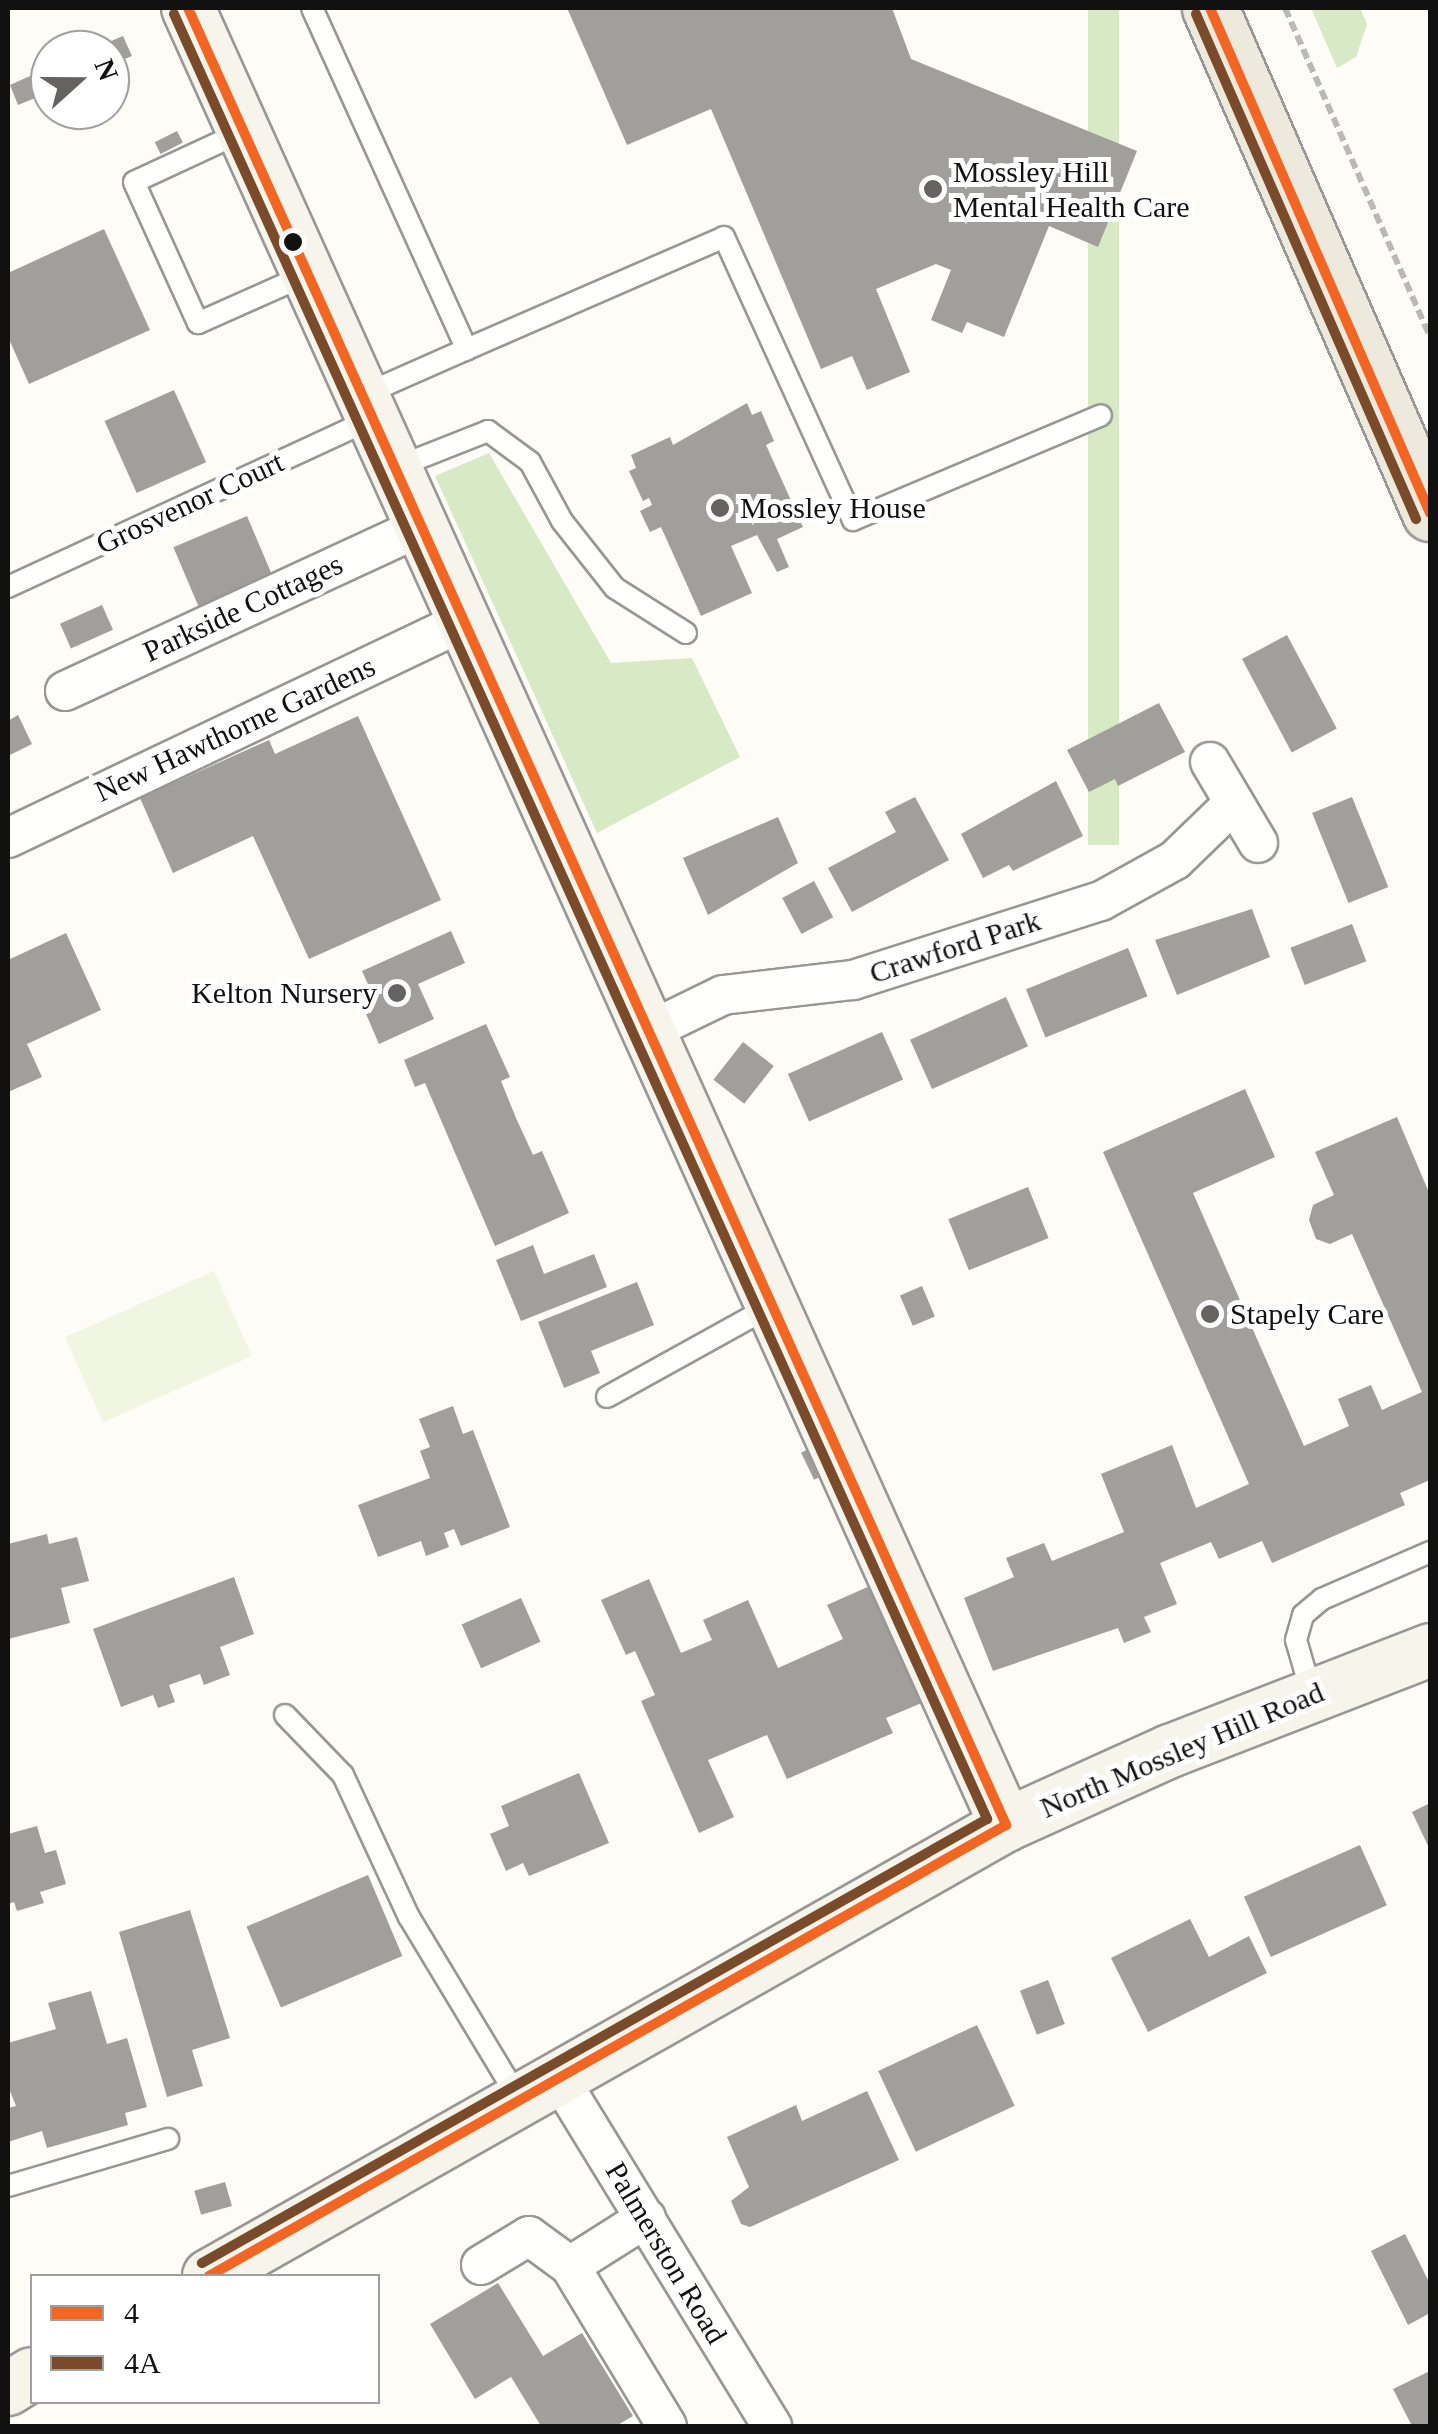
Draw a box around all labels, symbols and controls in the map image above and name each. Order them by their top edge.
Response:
north arrow [30,30,130,130]
text: N [89,55,125,85]
place label: Mossley Hill Mental Health Care [953,154,1190,224]
marker: Mossley Hill Mental Health Care [922,178,944,200]
unlabelled marker [283,232,303,252]
street label: Grosvenor Court [91,444,289,562]
place label: Mossley House [740,490,926,526]
marker: Mossley House [709,497,731,519]
street label: Parkside Cottages [138,546,348,670]
street label: New Hawthorne Gardens [89,648,381,810]
street label: Crawford Park [865,902,1045,992]
place label: Kelton Nursery [191,975,377,1011]
marker: Kelton Nursery [386,982,408,1004]
place label: Stapely Care [1230,1296,1384,1332]
marker: Stapely Care [1199,1303,1221,1325]
street label: North Mossley Hill Road [1035,1674,1329,1826]
street label: Palmerston Road [598,2156,734,2350]
legend [30,2274,380,2404]
text: 4 [124,2296,139,2329]
text: 4A [124,2346,161,2379]

